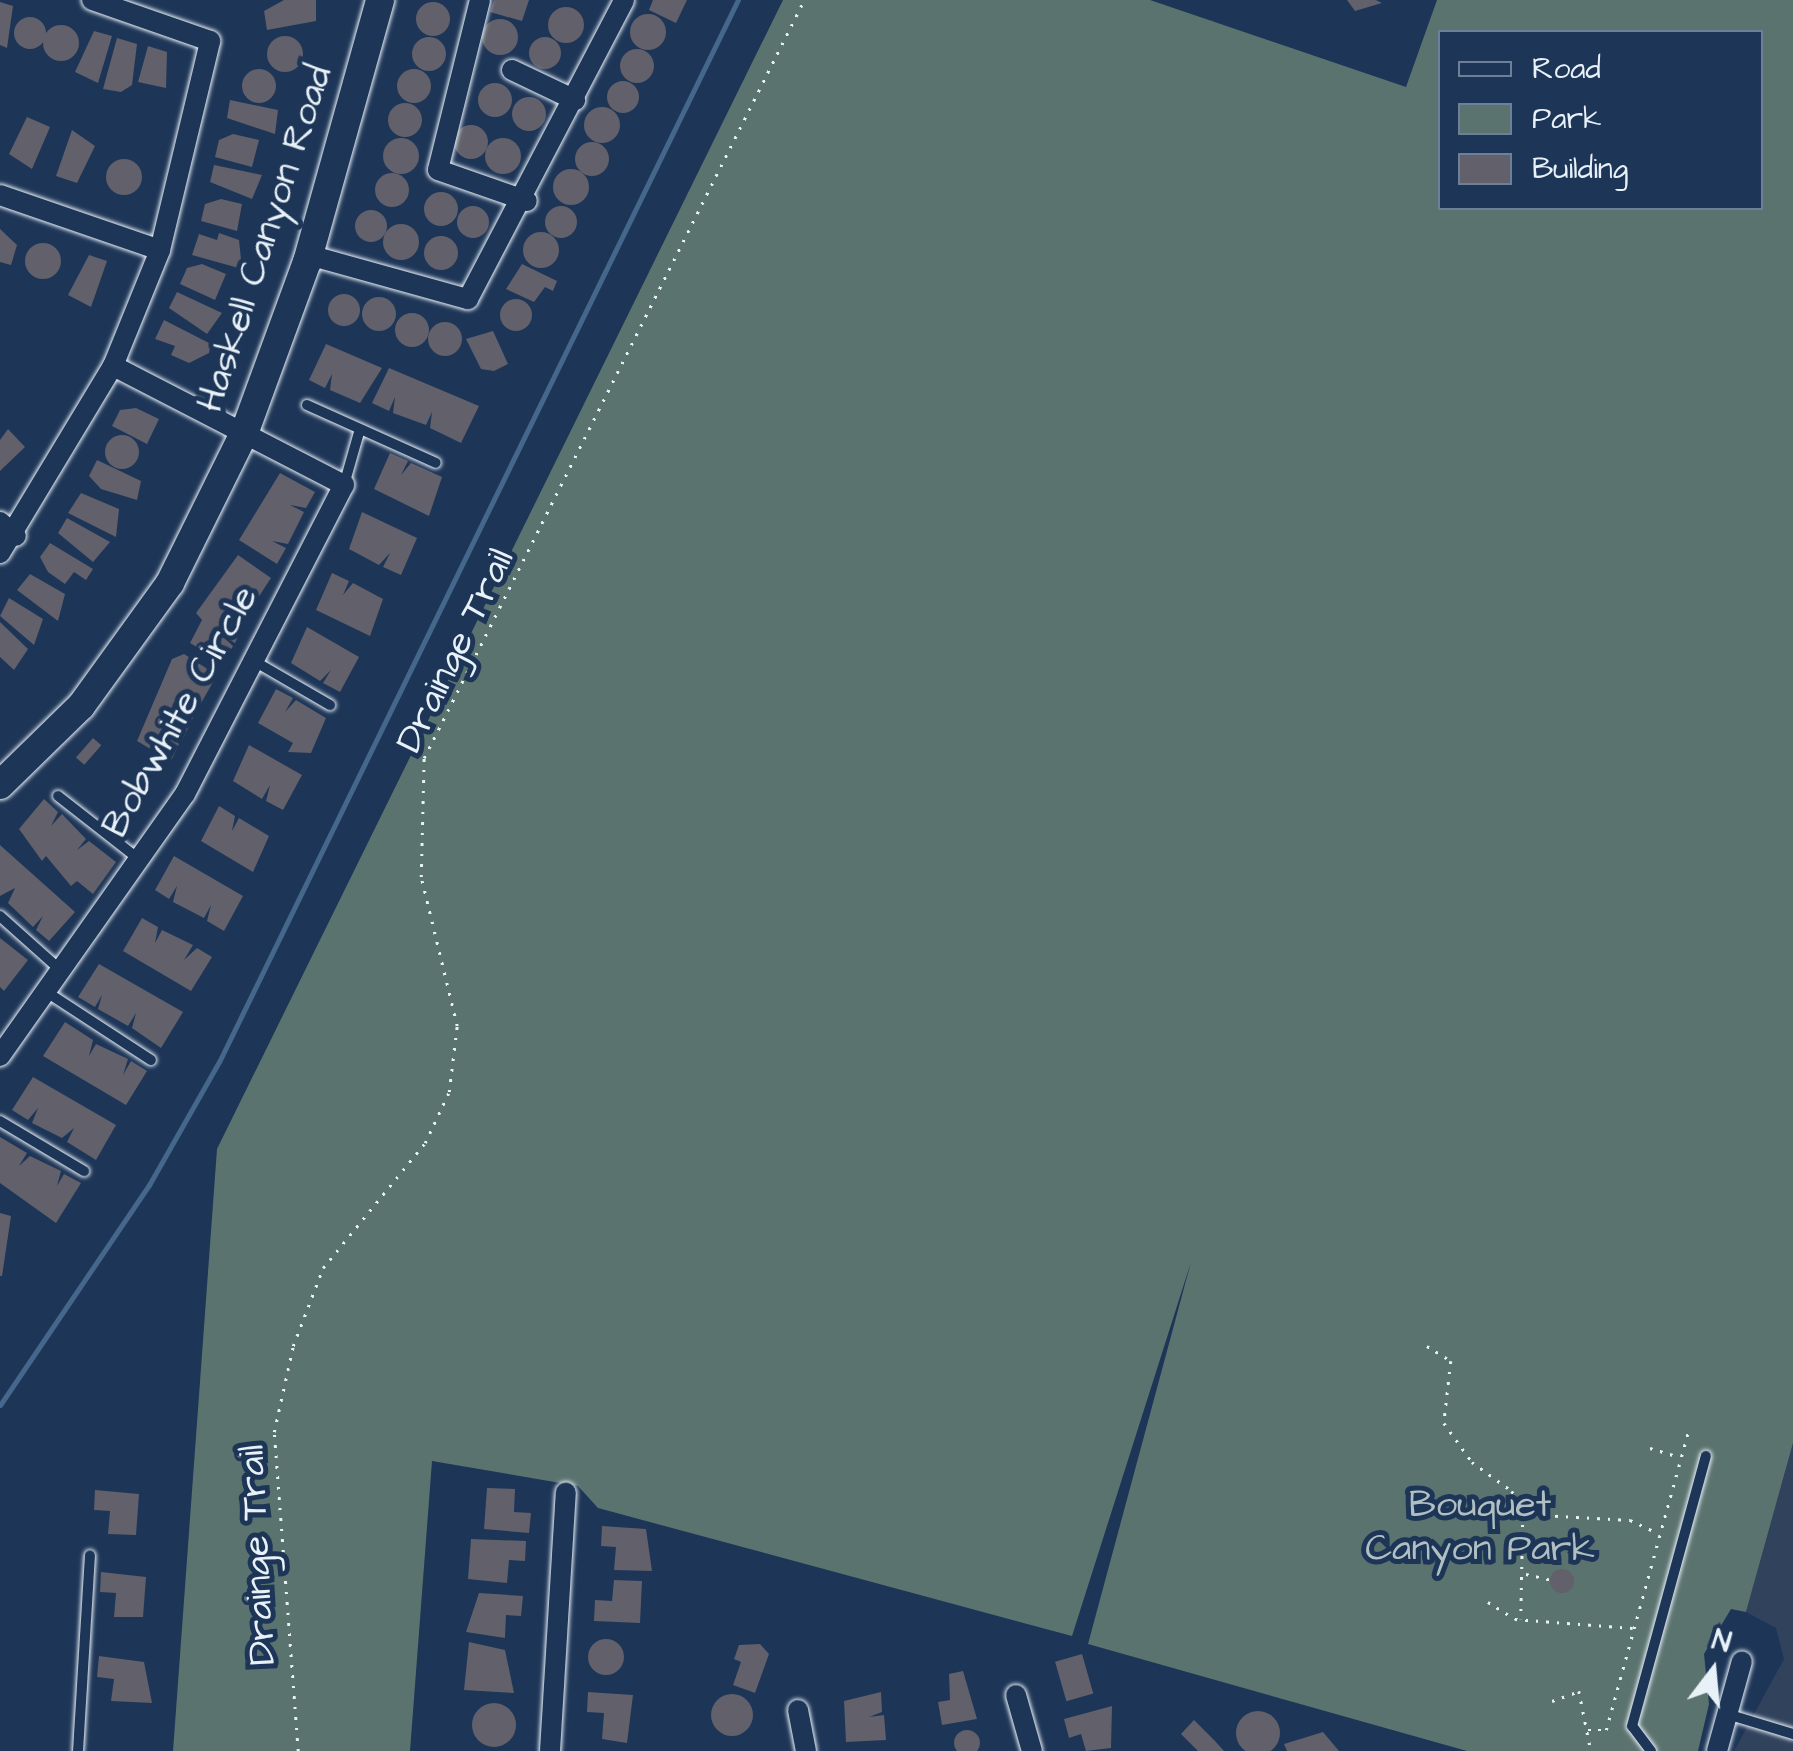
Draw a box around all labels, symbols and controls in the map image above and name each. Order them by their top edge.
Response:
legend [1438,30,1763,210]
text: Road [1532,48,1601,90]
street label: Haskell Canyon Road [188,60,344,418]
text: Park [1532,98,1601,140]
text: Building [1532,148,1628,190]
street label: Drainge Trail [387,542,525,760]
street label: Bobwhite Circle [93,578,269,846]
street label: Drainge Trail [229,1444,287,1666]
park label: Bouquet Canyon Park [1365,1483,1595,1572]
north arrow [1663,1621,1763,1721]
text: N [1708,1621,1735,1663]

